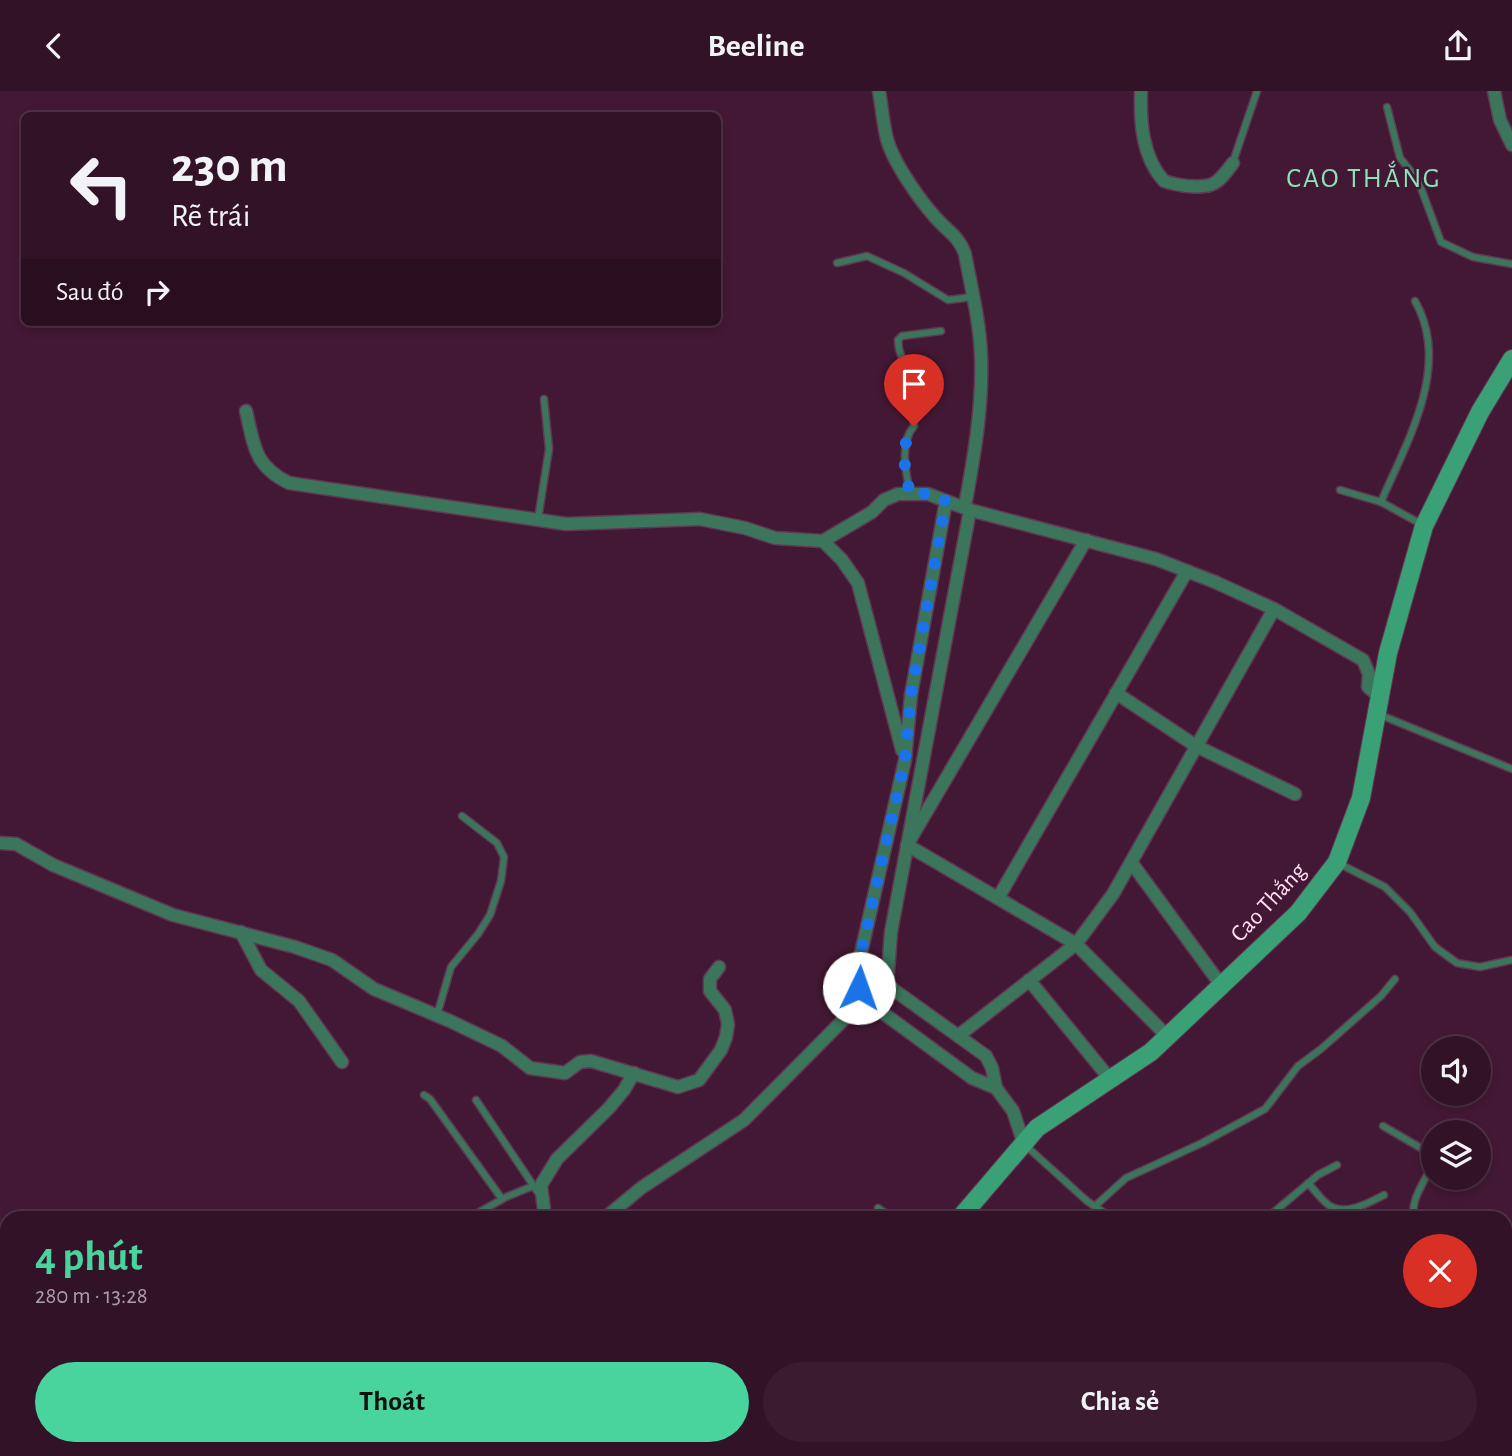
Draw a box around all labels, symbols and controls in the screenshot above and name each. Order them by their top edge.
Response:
icon: back [35,27,73,65]
icon: share [1439,27,1477,65]
text: Beeline [707,30,805,62]
icon: left [56,140,147,231]
text: 230 m [171,142,288,191]
district label: CAO THẮNG [1286,160,1442,193]
text: Rẽ trái [171,200,250,232]
icon: right [138,273,176,311]
text: Sau đó [56,279,124,305]
pin [884,354,944,426]
icon: arrive [895,365,933,403]
street label: Cao Thắng [1226,858,1311,947]
position arrow [822,951,896,1025]
map controls [1421,1036,1491,1190]
button: sound [1421,1036,1491,1106]
button: layers [1421,1120,1491,1190]
button: close [1403,1234,1477,1308]
text: 4 phút [35,1236,143,1278]
text: 280 m · 13:28 [35,1285,148,1308]
button: Thoát [35,1362,749,1442]
button: Chia sẻ [763,1362,1477,1442]

